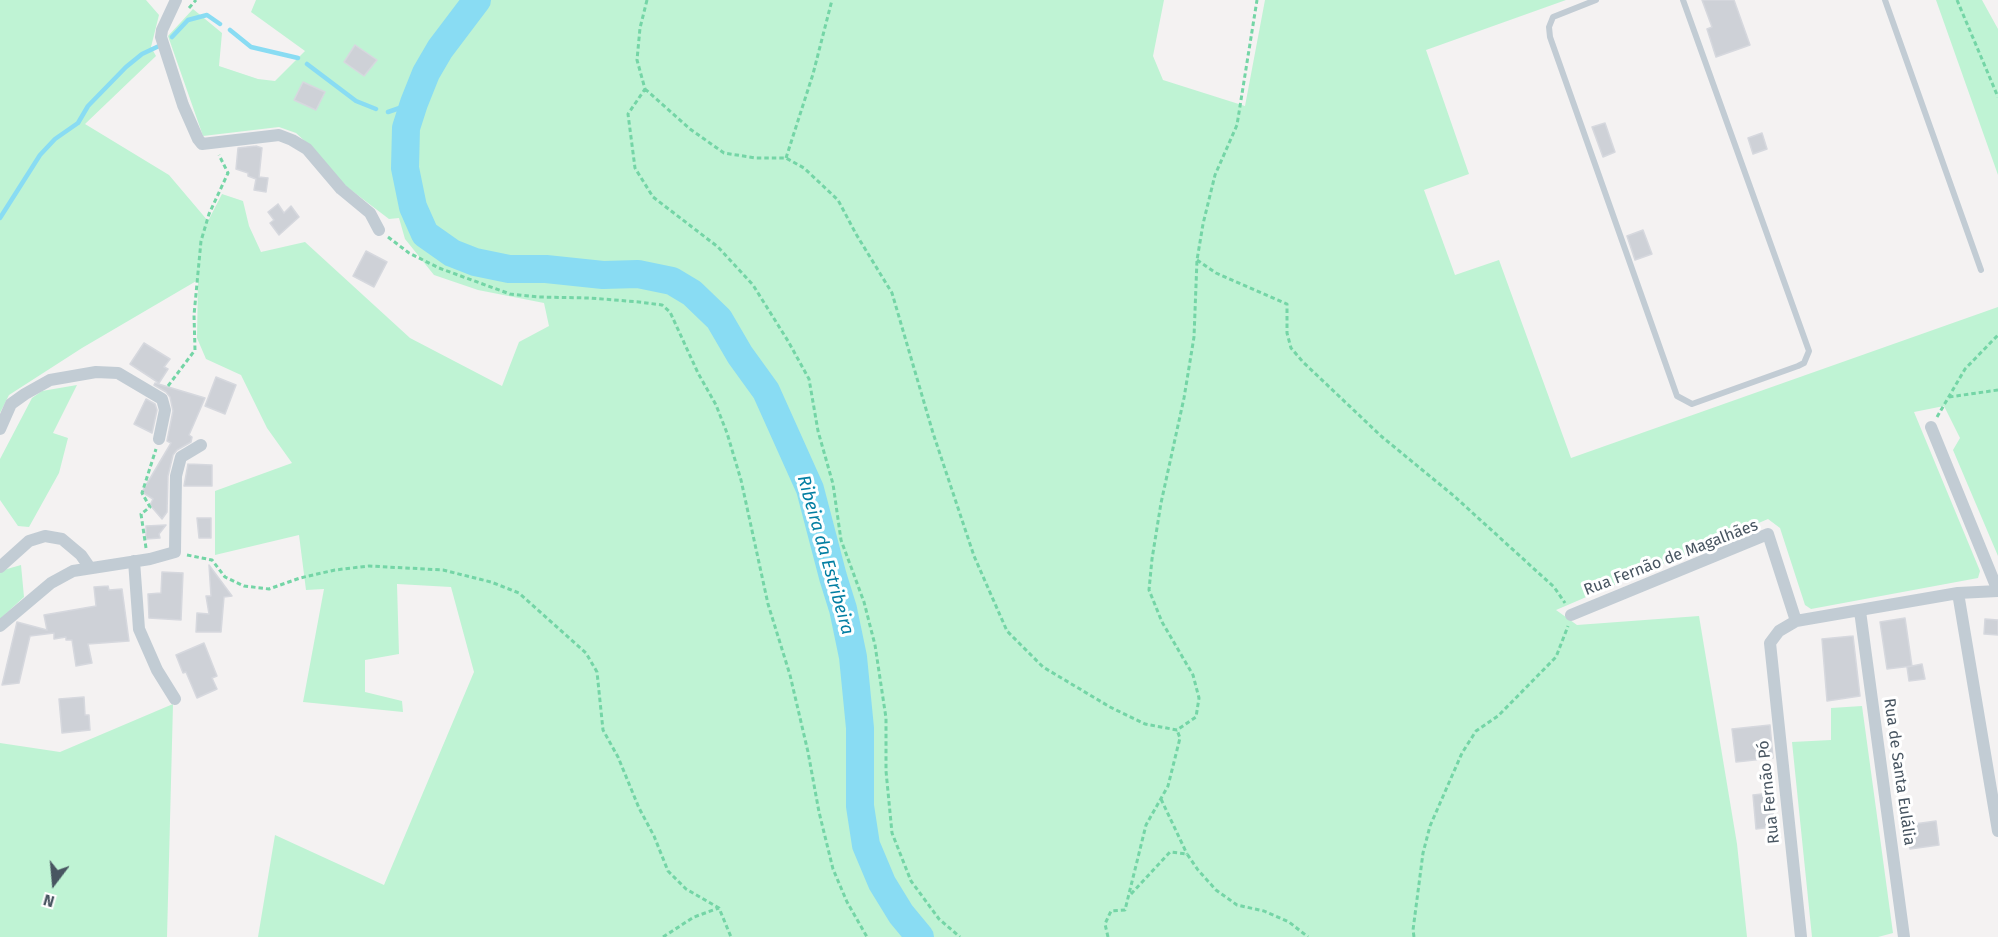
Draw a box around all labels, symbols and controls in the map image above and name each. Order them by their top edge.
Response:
water label: Ribeira da Estribeira [792,473,858,637]
street label: Rua Fernão de Magalhães [1581,516,1761,600]
street label: Rua de Santa Eulália [1879,697,1919,847]
street label: Rua Fernão Pó [1754,739,1784,845]
north arrow [24,853,84,913]
text: N [41,890,57,911]

